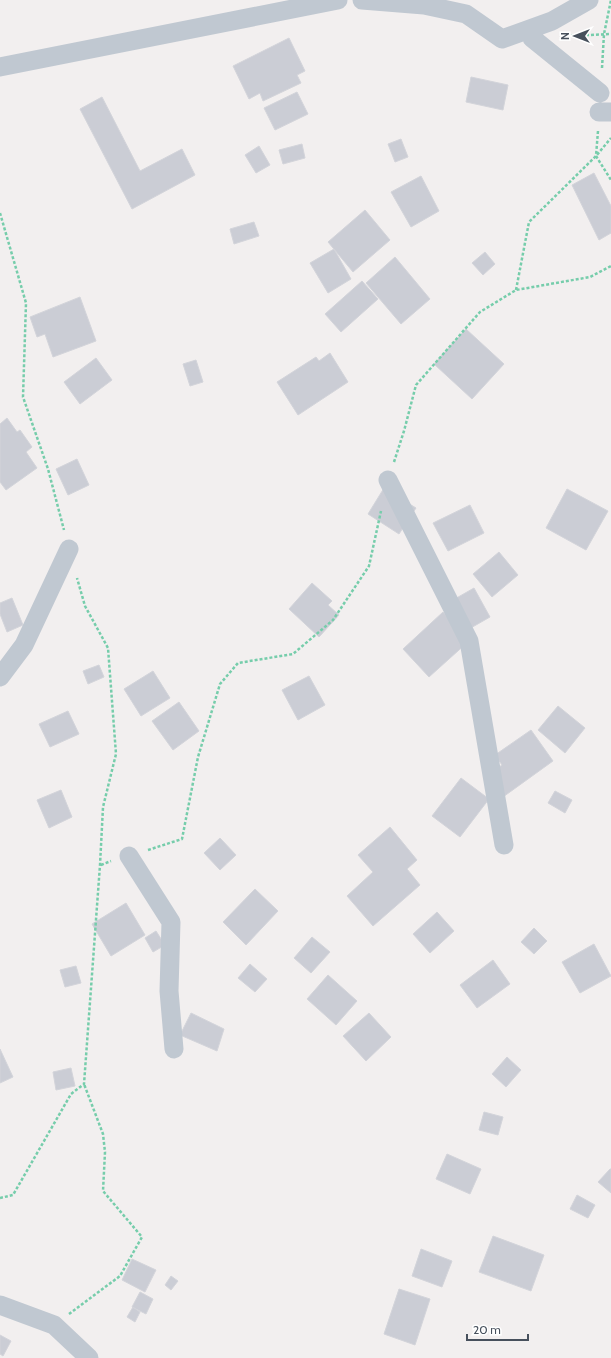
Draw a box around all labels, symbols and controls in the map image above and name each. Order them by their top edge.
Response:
north arrow [555,16,595,56]
text: N [558,32,572,40]
scale bar [467,1316,528,1342]
text: 20 m [473,1322,501,1337]

